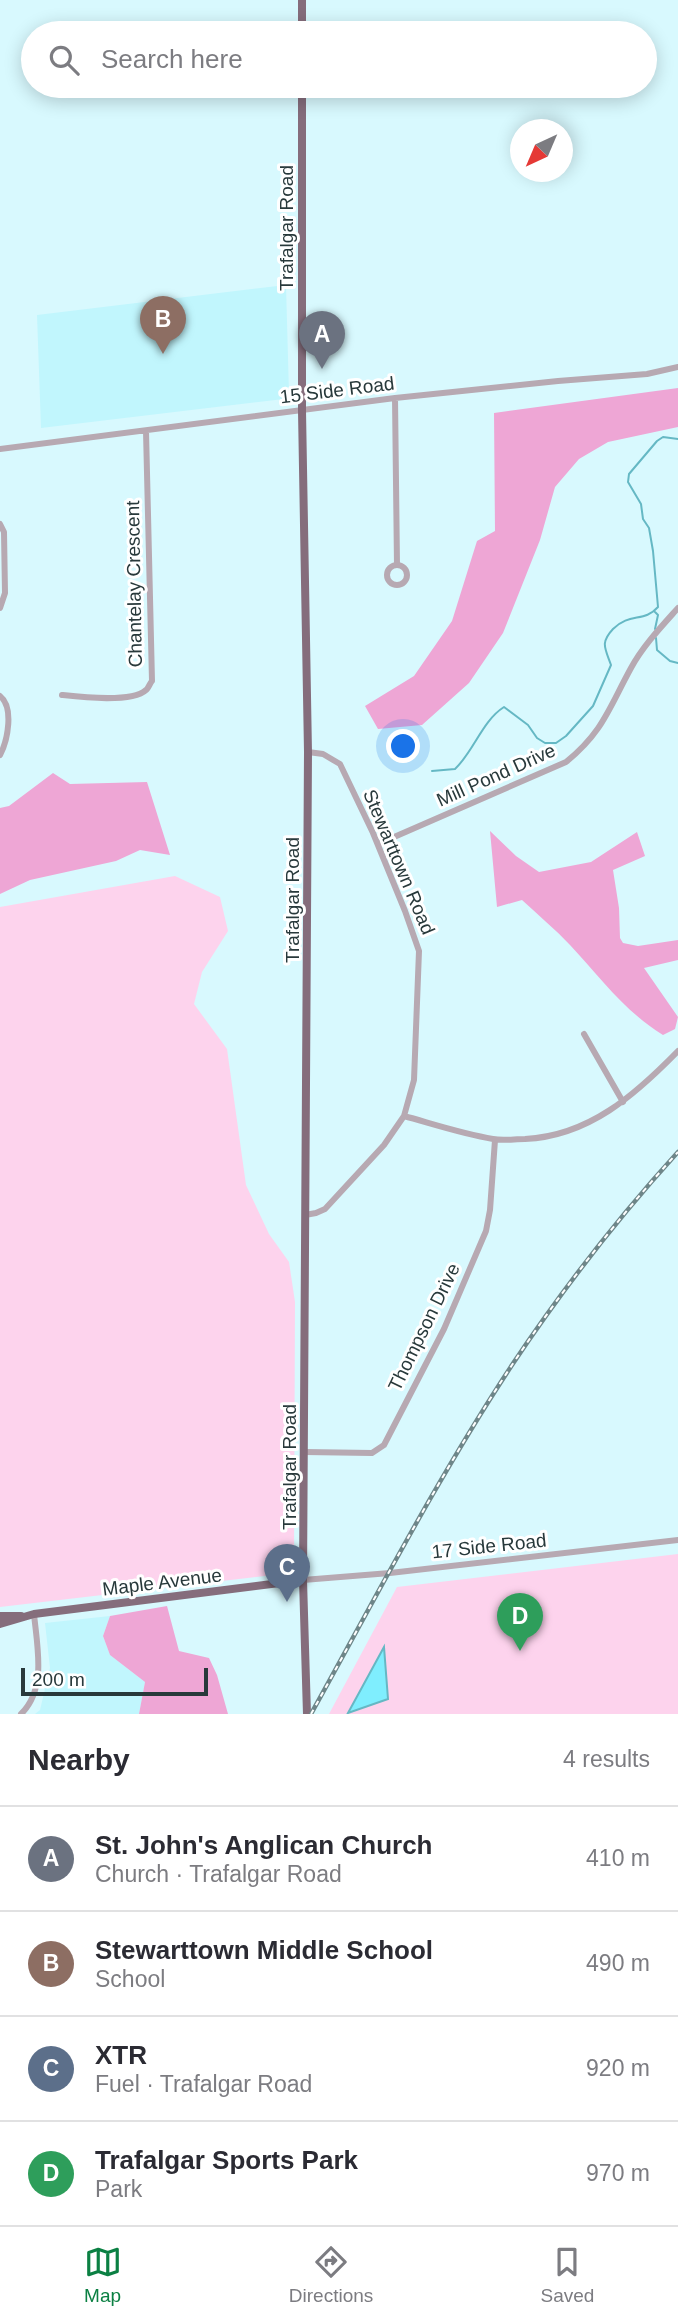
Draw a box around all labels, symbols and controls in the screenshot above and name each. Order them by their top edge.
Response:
search box [21,21,657,98]
icon: search [45,41,83,79]
text: Search here [101,44,243,74]
north arrow [510,119,573,182]
street label: Trafalgar Road [276,165,297,291]
pin: B [140,296,186,354]
pin: A [299,311,345,369]
street label: 15 Side Road [279,373,395,407]
street label: Chantelay Crescent [122,500,146,668]
your location [386,729,420,763]
street label: Mill Pond Drive [433,739,559,811]
street label: Stewarttown Road [359,786,439,938]
street label: Trafalgar Road [282,837,303,963]
street label: Thompson Drive [384,1260,464,1394]
street label: Trafalgar Road [279,1404,300,1530]
street label: 17 Side Road [431,1530,547,1562]
pin: C [264,1544,310,1602]
street label: Maple Avenue [101,1564,223,1600]
pin: D [497,1593,543,1651]
scale bar [21,1665,208,1697]
text: 200 m [32,1669,85,1690]
text: Nearby [28,1743,130,1776]
text: 4 results [563,1746,650,1772]
text: St. John's Anglican Church [95,1830,432,1860]
text: A [43,1845,59,1871]
text: 410 m [586,1845,650,1871]
text: Church · Trafalgar Road [95,1861,342,1887]
text: Stewarttown Middle School [95,1935,433,1965]
text: B [43,1950,59,1976]
text: 490 m [586,1950,650,1976]
text: School [95,1966,165,1992]
text: XTR [95,2040,147,2070]
text: C [43,2055,59,2081]
text: 920 m [586,2055,650,2081]
text: Fuel · Trafalgar Road [95,2071,312,2097]
text: Trafalgar Sports Park [95,2145,358,2175]
text: D [43,2160,59,2186]
text: 970 m [586,2160,650,2186]
text: Park [95,2176,142,2202]
tab: Map [84,2243,122,2307]
tab: Directions [289,2243,373,2307]
tab: Saved [540,2243,594,2307]

